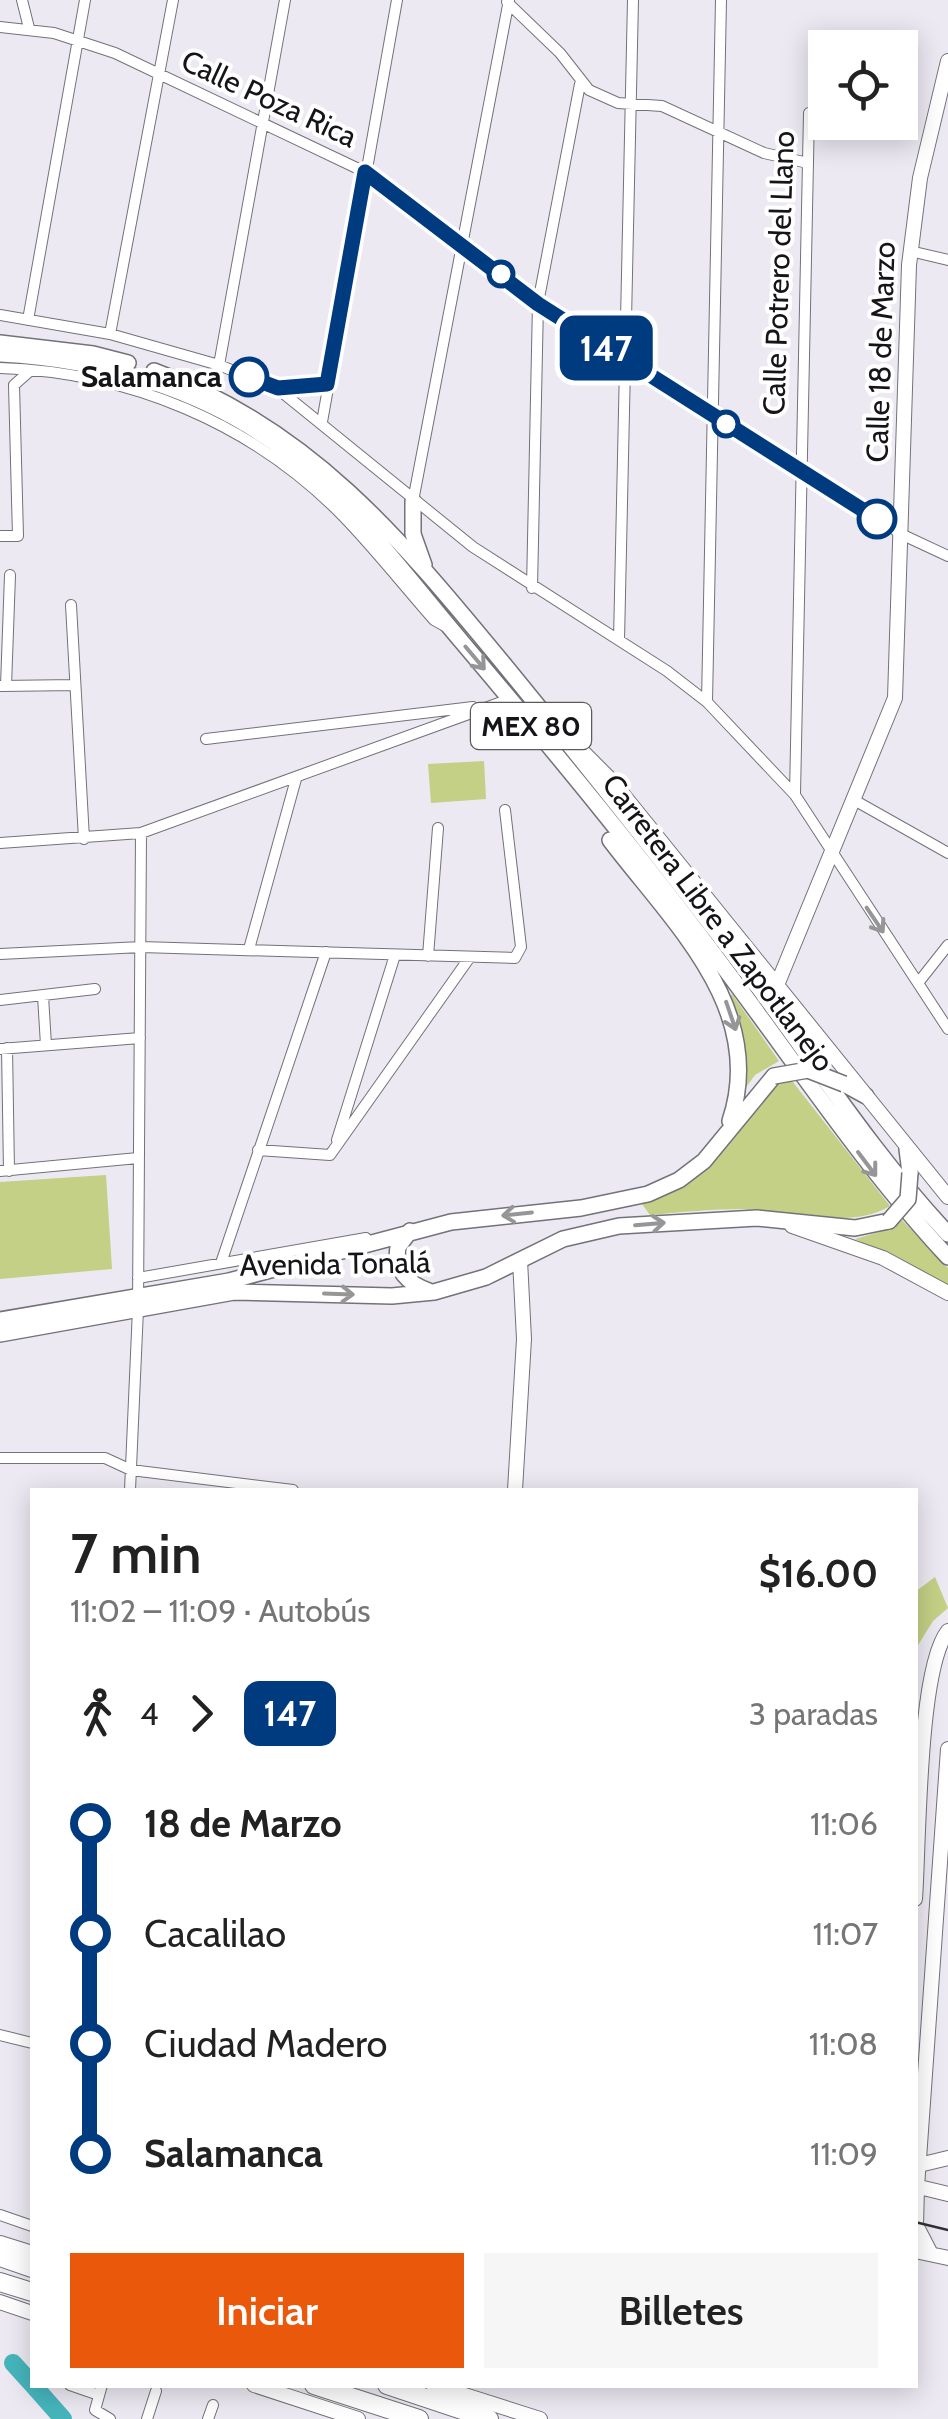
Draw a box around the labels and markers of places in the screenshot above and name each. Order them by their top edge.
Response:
unlabelled marker [488,261,514,287]
place label: Salamanca [81,358,222,395]
marker: Salamanca [230,358,268,396]
unlabelled marker [713,411,739,437]
unlabelled marker [858,500,896,538]

